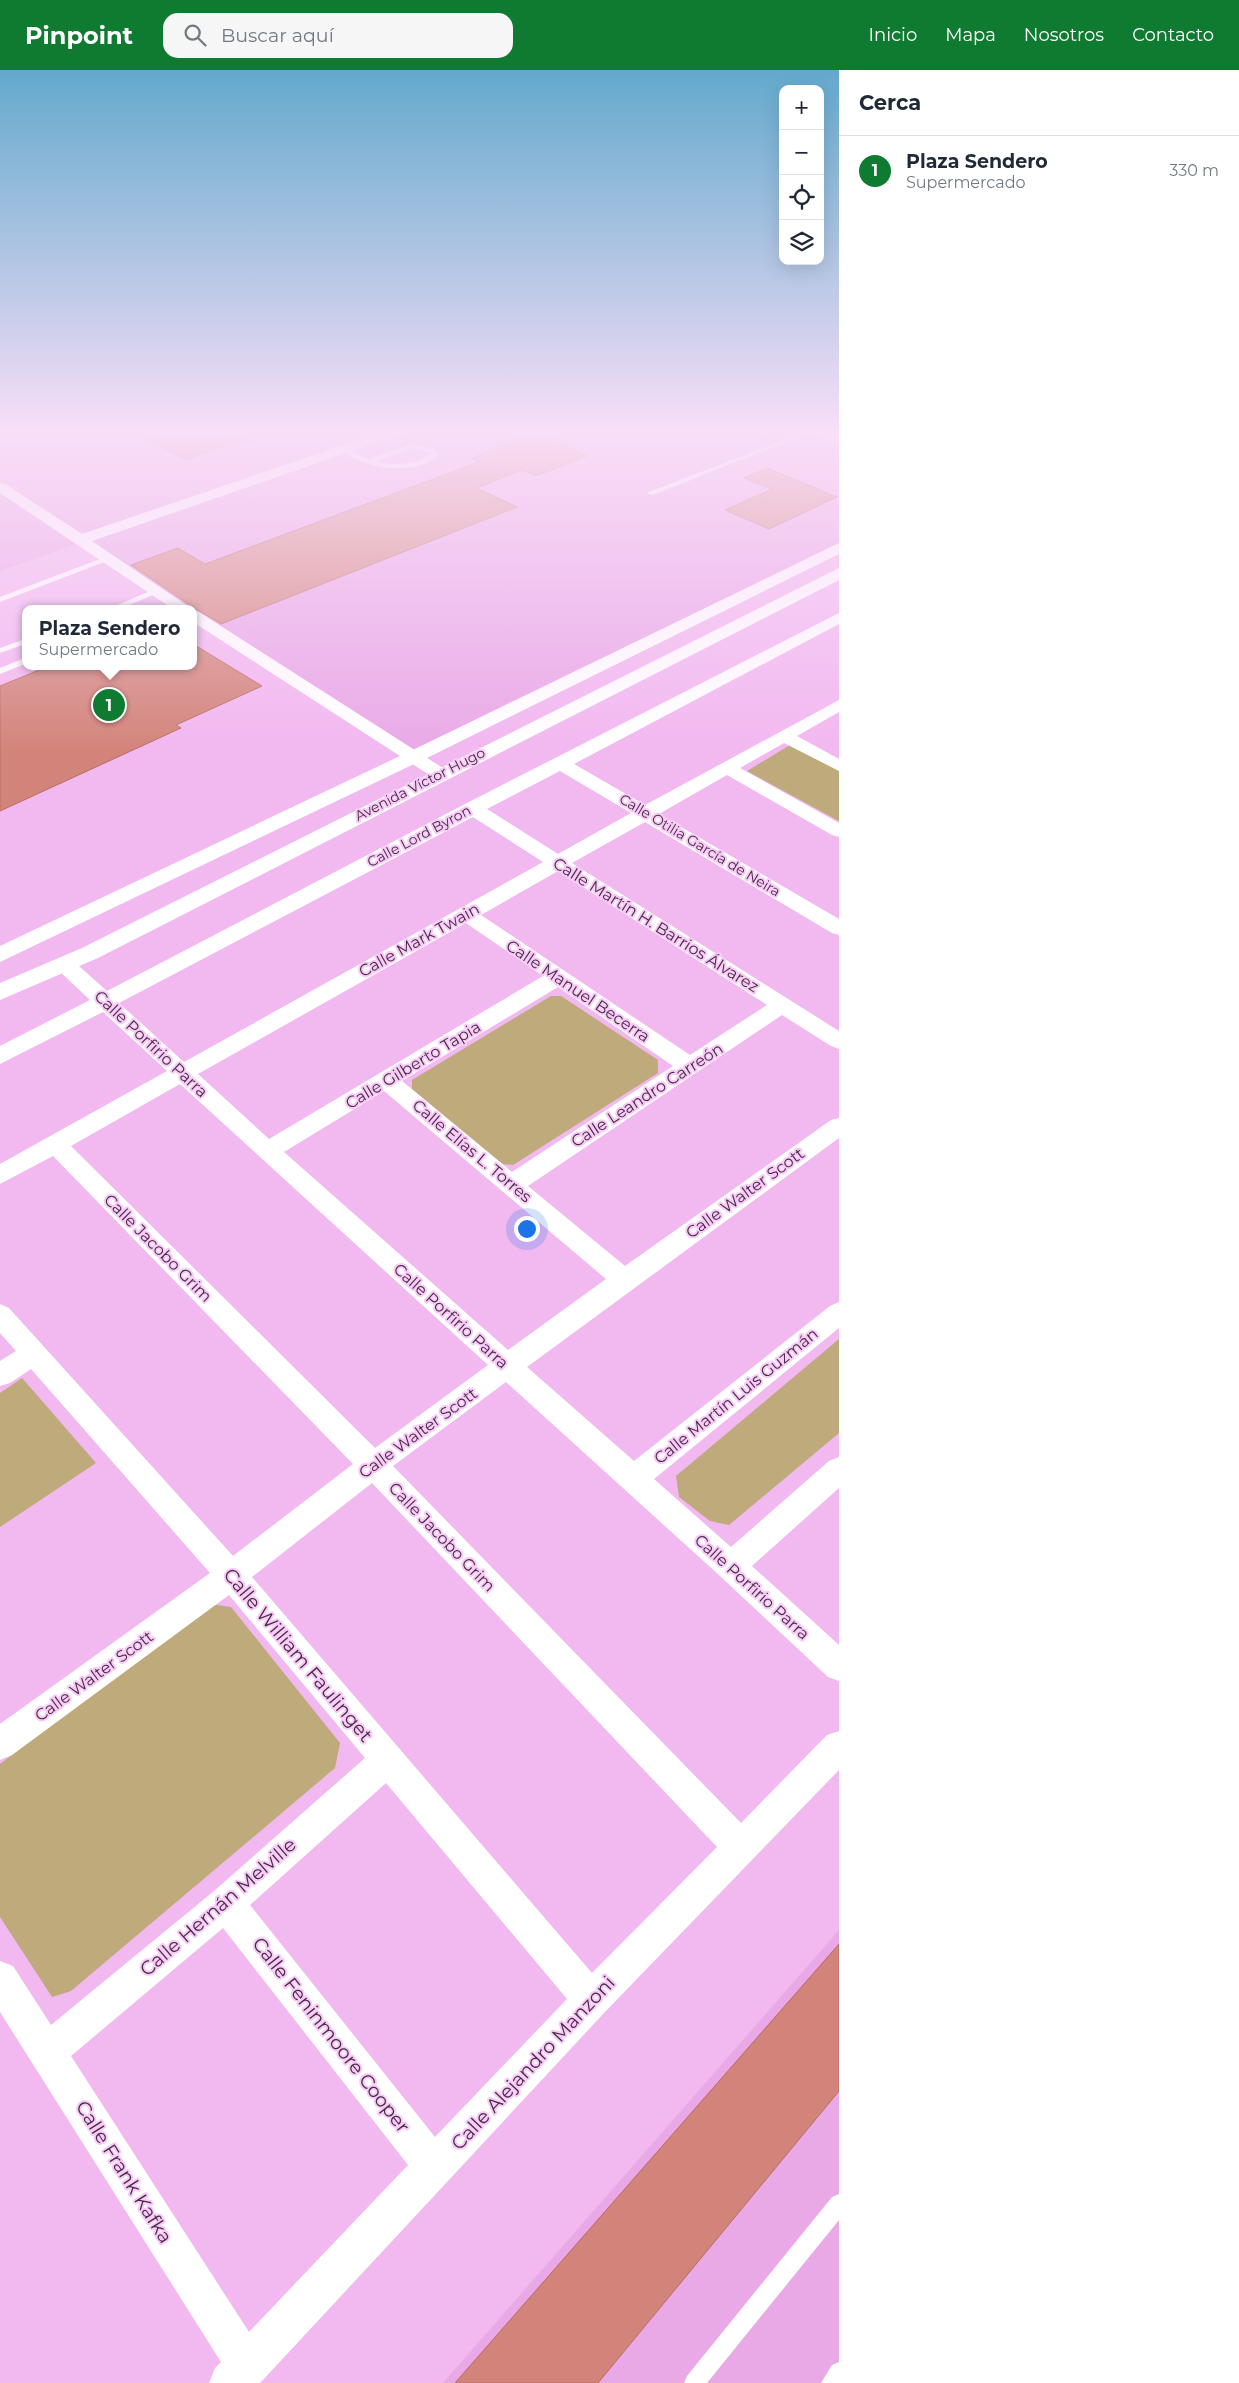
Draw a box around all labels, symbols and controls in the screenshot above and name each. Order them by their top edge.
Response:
search box [163,13,513,58]
text: Pinpoint [25,21,133,50]
icon: search [181,21,209,49]
text: Buscar aquí [221,24,334,47]
text: Inicio [869,24,917,46]
text: Mapa [945,24,996,46]
text: Nosotros [1024,24,1104,46]
text: Contacto [1132,24,1214,46]
map controls [779,85,824,265]
button: + [779,85,824,130]
text: Cerca [859,90,921,115]
button: − [779,130,824,175]
text: Plaza Sendero [906,150,1048,173]
text: 1 [872,161,878,180]
text: 330 m [1169,161,1219,180]
text: Supermercado [906,173,1026,192]
button: locate [779,175,824,220]
button: layers [779,220,824,265]
popup [22,605,197,670]
text: Plaza Sendero [39,617,180,640]
text: Supermercado [39,640,158,659]
pin: 1 [93,686,125,724]
street label: Avenida Víctor Hugo [352,743,488,825]
street label: Calle Otilia García de Neira [616,790,784,900]
street label: Calle Lord Byron [364,801,474,871]
street label: Calle Martín H. Barrios Álvarez [550,854,762,996]
street label: Calle Mark Twain [355,899,483,981]
street label: Calle Manuel Becerra [502,936,654,1046]
street label: Calle Porfirio Parra [90,987,212,1101]
street label: Calle Gilberto Tapia [342,1017,484,1113]
street label: Calle Leandro Carreón [568,1039,726,1151]
street label: Calle Elías L. Torres [409,1096,536,1207]
street label: Calle Walter Scott [682,1143,808,1242]
street label: Calle Jacobo Grim [100,1190,216,1306]
your location [514,1216,540,1242]
street label: Calle Porfirio Parra [390,1259,512,1373]
street label: Calle Martín Luis Guzmán [650,1324,822,1468]
street label: Calle Walter Scott [355,1383,481,1482]
street label: Calle Jacobo Grim [385,1478,499,1596]
street label: Calle Porfirio Parra [691,1530,813,1644]
street label: Calle William Faulinget [219,1563,378,1747]
street label: Calle Walter Scott [31,1626,157,1725]
street label: Calle Hernán Melville [135,1833,301,1981]
street label: Calle Feninmoore Cooper [247,1933,415,2137]
street label: Calle Alejandro Manzoni [446,1971,620,2155]
street label: Calle Frank Kafka [71,2097,177,2247]

